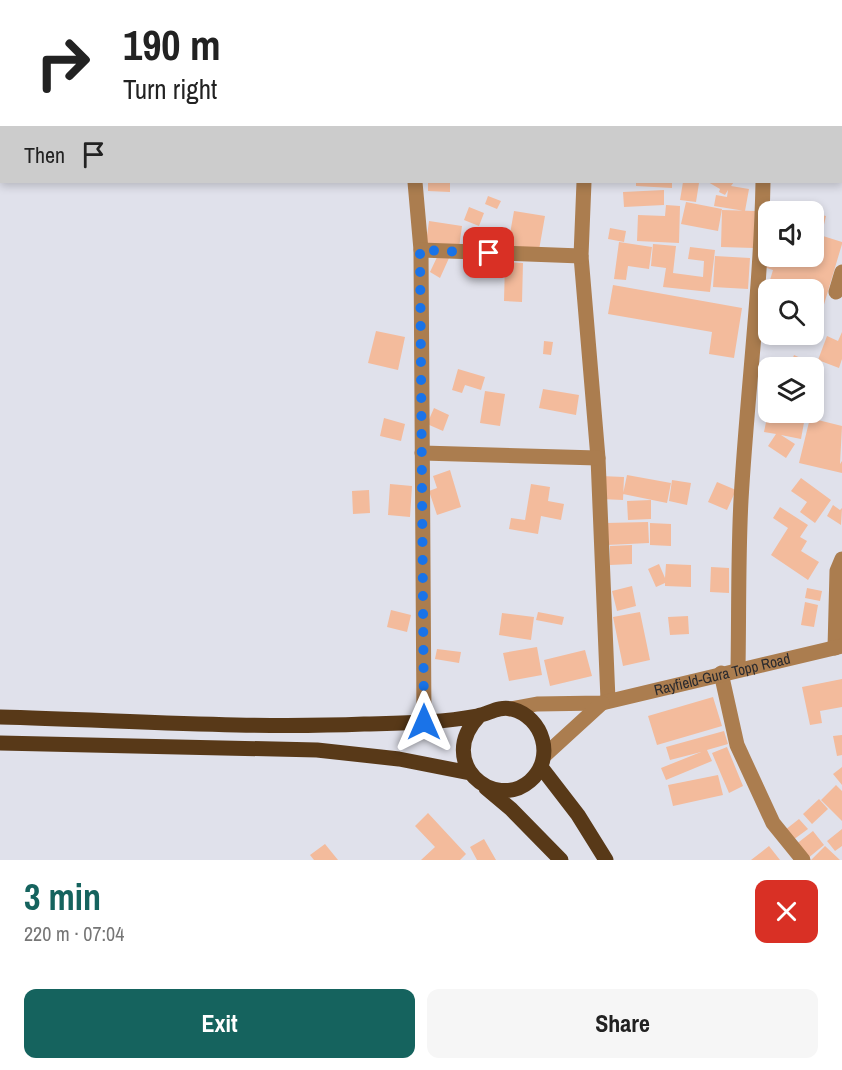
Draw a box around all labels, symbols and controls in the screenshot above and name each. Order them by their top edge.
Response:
text: 190 m [123,17,221,73]
icon: right [24,24,102,102]
text: Turn right [123,71,217,107]
icon: arrive [77,138,110,171]
text: Then [24,140,65,170]
map controls [758,201,824,423]
button: sound [758,201,824,267]
pin [463,227,514,278]
icon: arrive [472,236,505,269]
button: search [758,279,824,345]
button: layers [758,357,824,423]
street label: Rayfield-Gura Topp Road [652,648,792,700]
position arrow [392,690,456,754]
text: 3 min [24,873,101,921]
button: close [755,880,818,943]
text: 220 m · 07:04 [24,920,124,947]
button: Exit [24,989,415,1058]
button: Share [427,989,818,1058]

